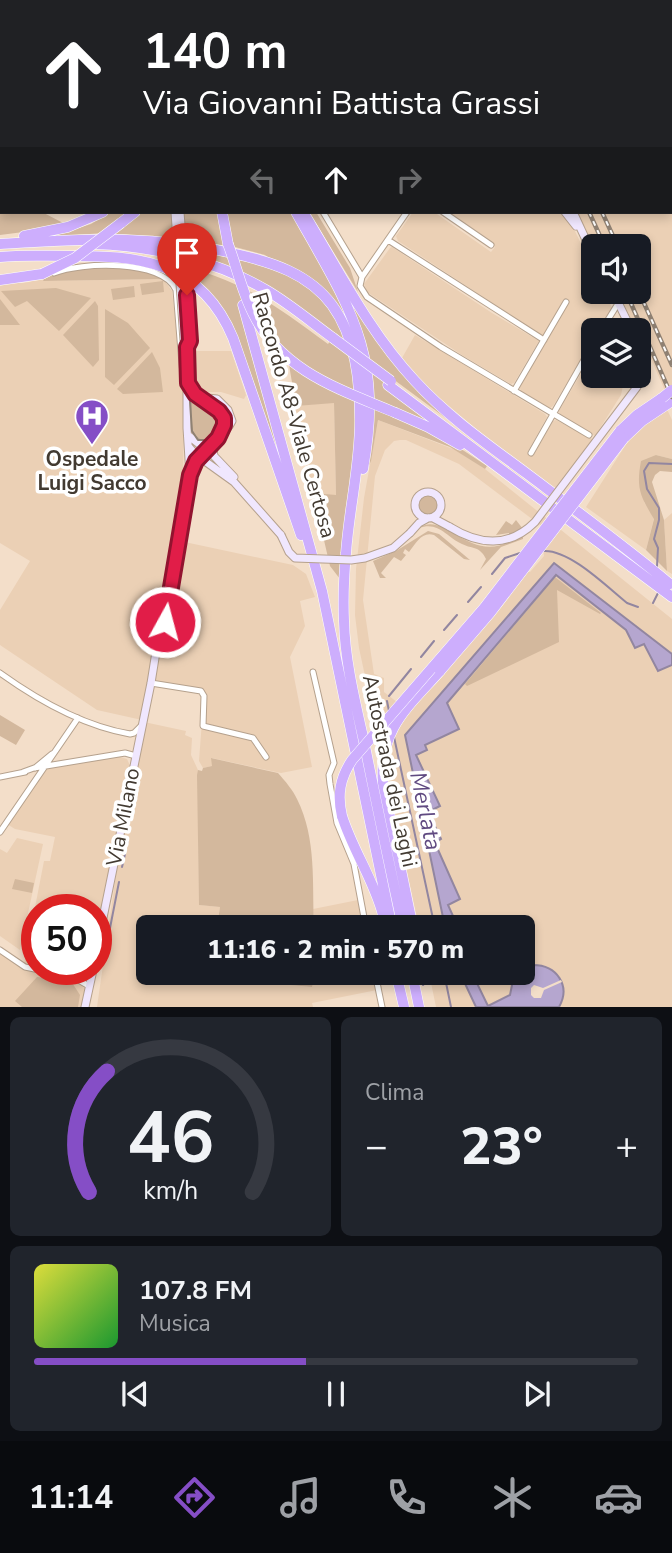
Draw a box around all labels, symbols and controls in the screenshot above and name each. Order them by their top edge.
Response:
text: 140 m [143,18,287,85]
icon: ahead [28,28,119,119]
text: Via Giovanni Battista Grassi [143,82,540,125]
icon: left [244,161,282,199]
icon: ahead [317,161,355,199]
icon: right [390,161,428,199]
pin [157,223,217,295]
icon: arrive [168,234,206,272]
map controls [581,234,651,388]
button: sound [581,234,651,304]
street label: Raccordo A8-Viale Certosa [245,289,343,541]
button: layers [581,318,651,388]
hospital icon: Ospedale Luigi Sacco [73,397,111,446]
place label: Ospedale Luigi Sacco [37,445,147,497]
position arrow [128,585,202,659]
street label: Autostrada dei Laghi [356,672,424,870]
street label: Via Milano [100,765,146,870]
water label: Merlata [402,769,449,853]
speed limit sign: 50 [21,894,112,985]
text: 11:16 · 2 min · 570 m [207,932,464,967]
text: Clima [365,1077,425,1108]
text: 46 [127,1089,214,1189]
text: 23° [460,1111,543,1182]
text: − [365,1121,388,1172]
text: + [615,1121,638,1172]
text: km/h [143,1174,198,1208]
text: 107.8 FM [139,1273,252,1308]
text: Musica [139,1308,211,1339]
icon: previous [116,1375,154,1413]
icon: pause [317,1375,355,1413]
icon: next [518,1375,556,1413]
icon: directions [170,1473,219,1522]
icon: music [276,1473,325,1522]
icon: phone [382,1473,431,1522]
icon: climate [488,1473,537,1522]
icon: car [594,1473,643,1522]
text: 11:14 [29,1476,113,1519]

